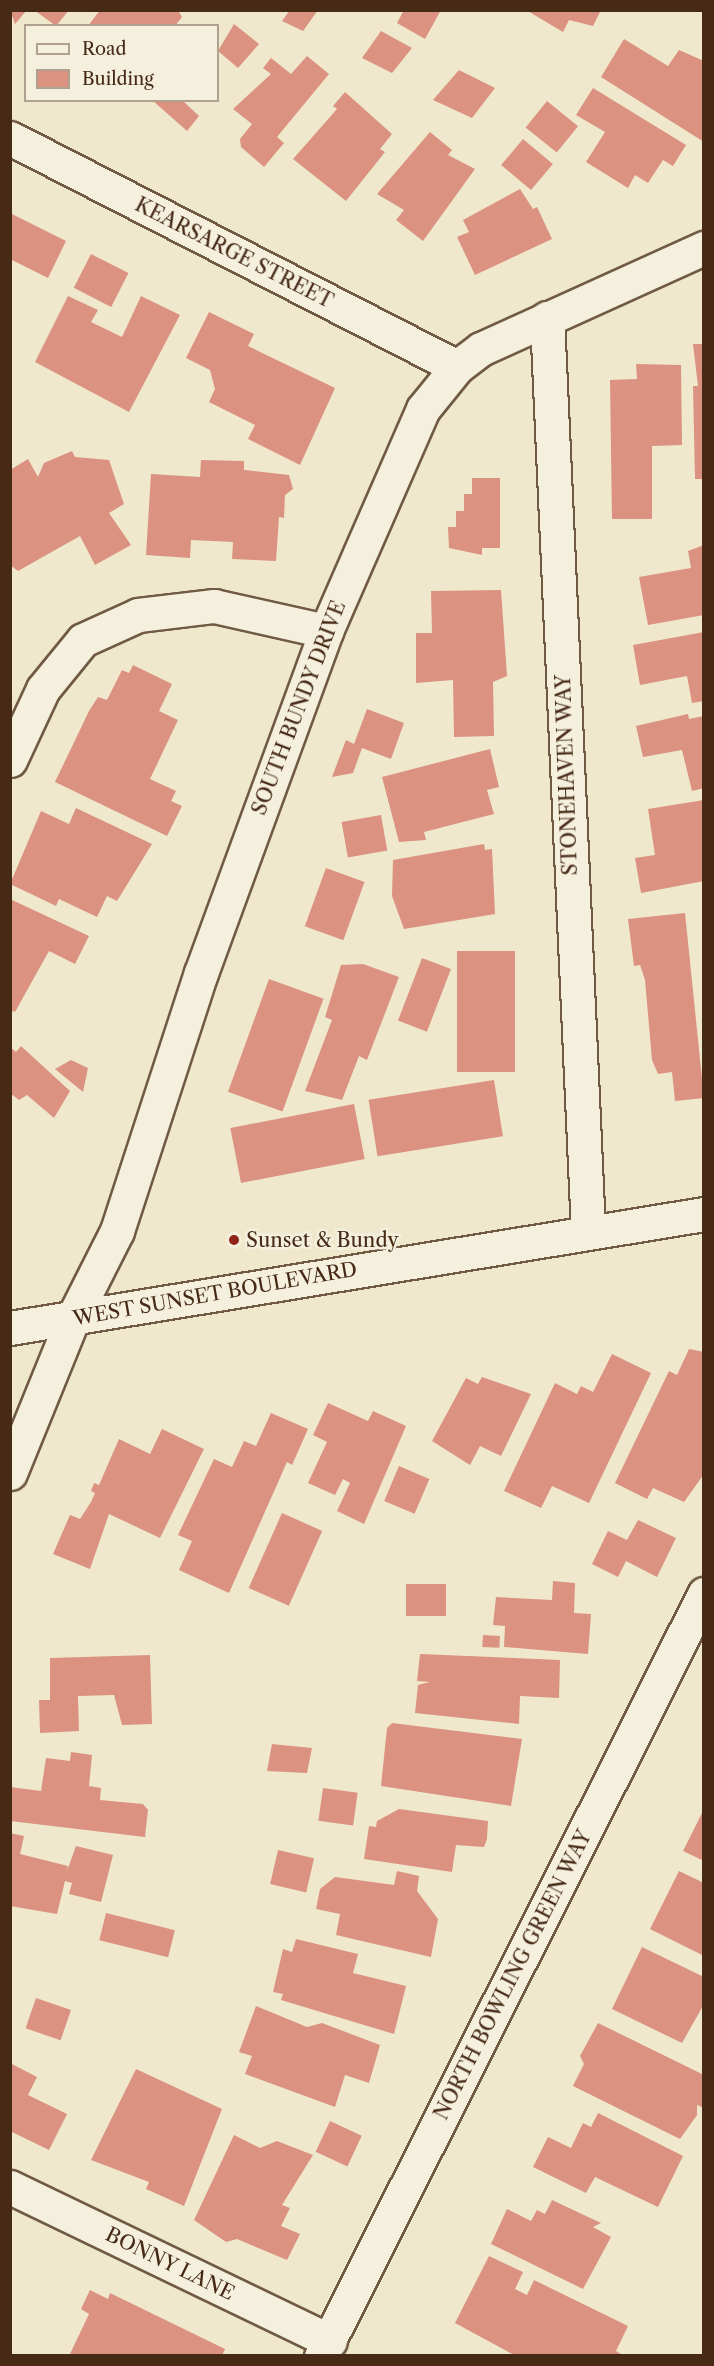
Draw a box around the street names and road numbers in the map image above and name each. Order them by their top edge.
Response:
street label: KEARSARGE STREET [131,193,337,313]
street label: SOUTH BUNDY DRIVE [247,597,351,819]
street label: STONEHAVEN WAY [551,674,583,876]
street label: WEST SUNSET BOULEVARD [70,1257,360,1331]
street label: NORTH BOWLING GREEN WAY [429,1826,597,2124]
street label: BONNY LANE [101,2222,239,2306]

